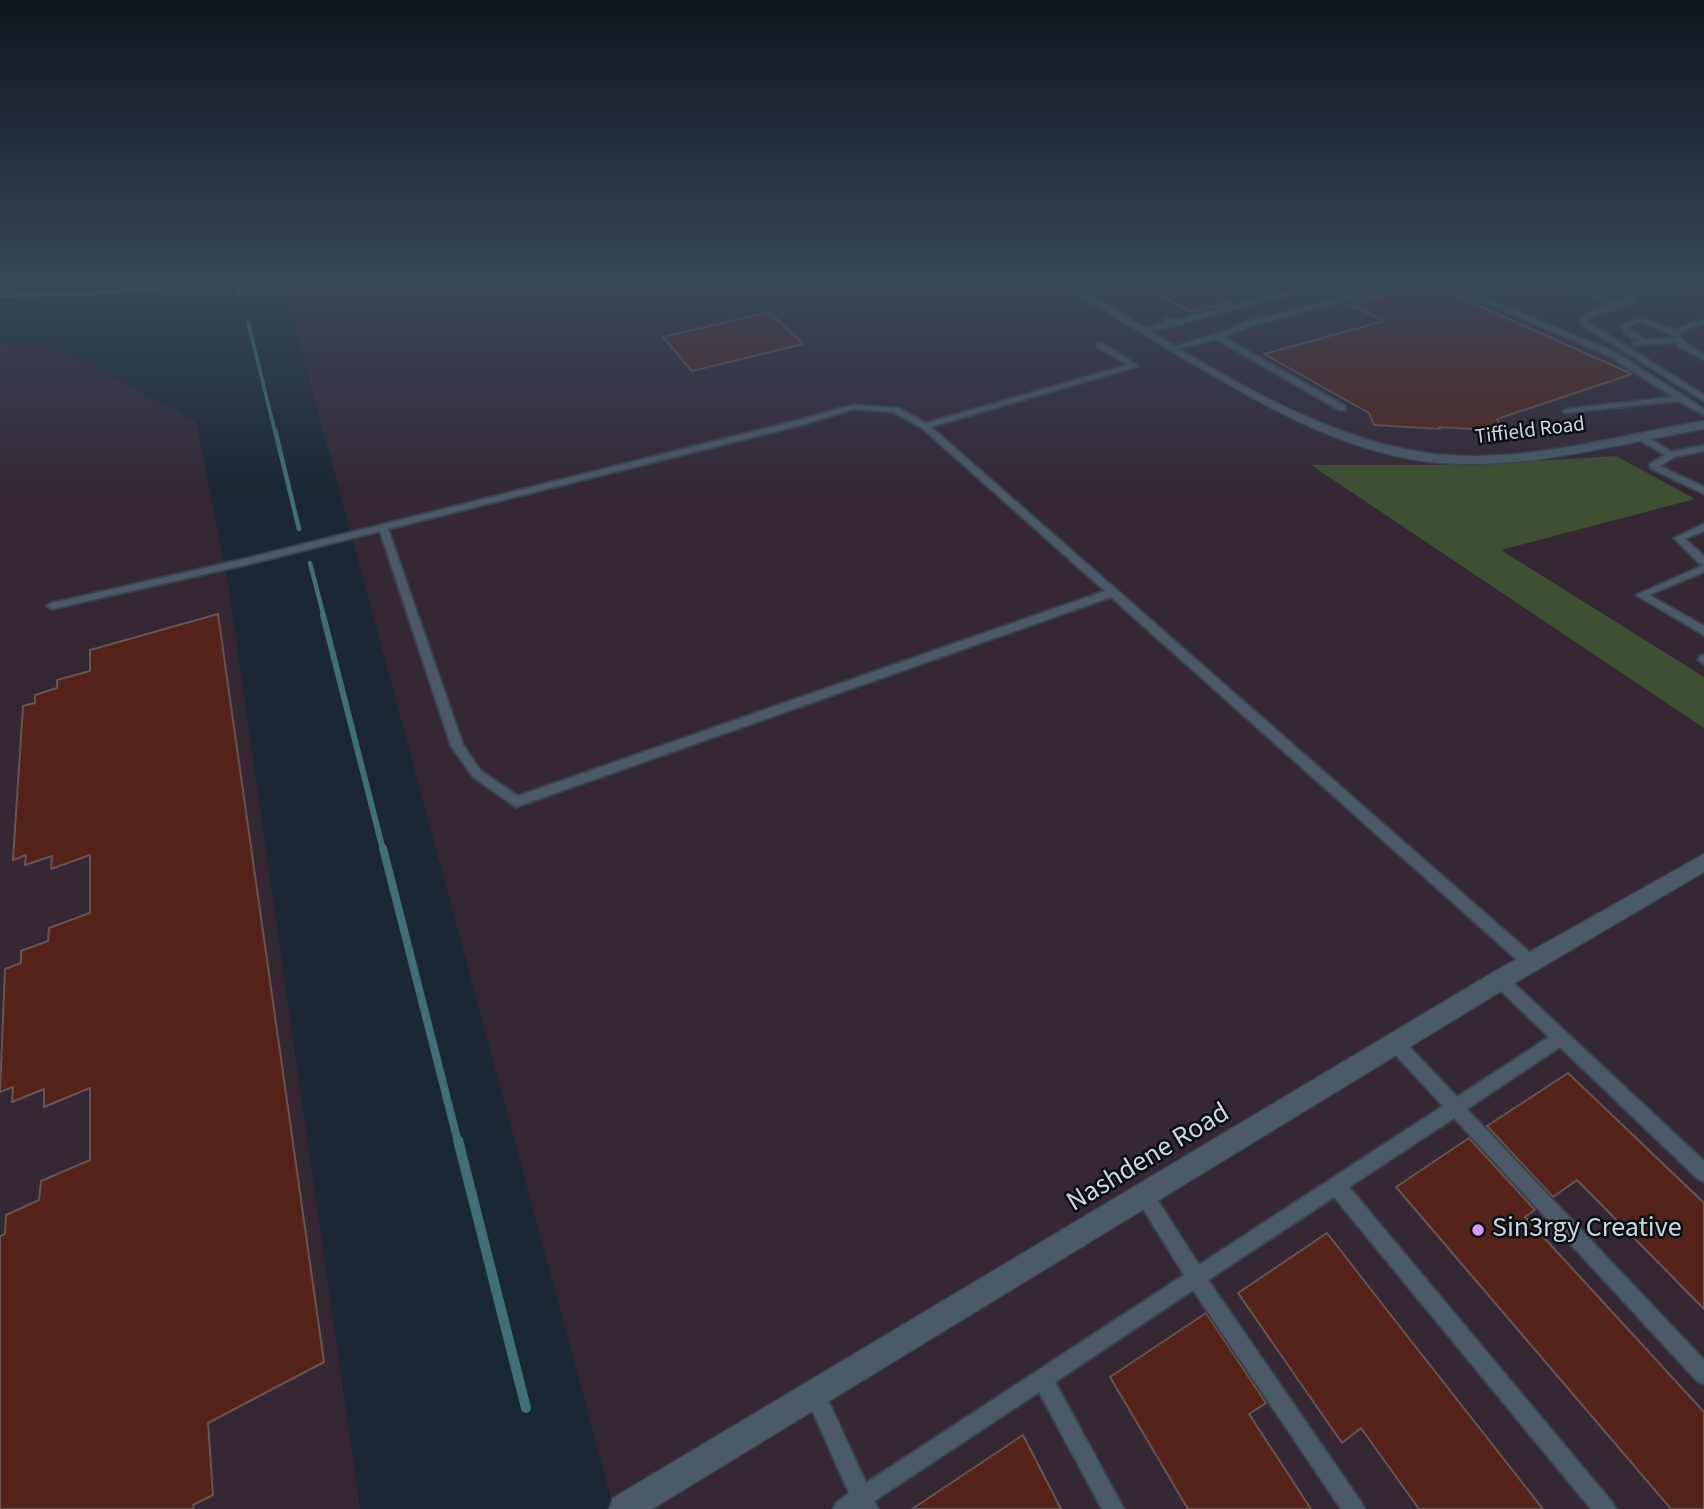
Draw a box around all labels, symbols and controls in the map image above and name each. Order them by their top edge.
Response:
street label: Tiffield Road [1474,413,1586,451]
street label: Nashdene Road [1062,1097,1236,1221]
place label: Sin3rgy Creative [1492,1213,1682,1247]
marker: Sin3rgy Creative [1470,1222,1486,1238]

